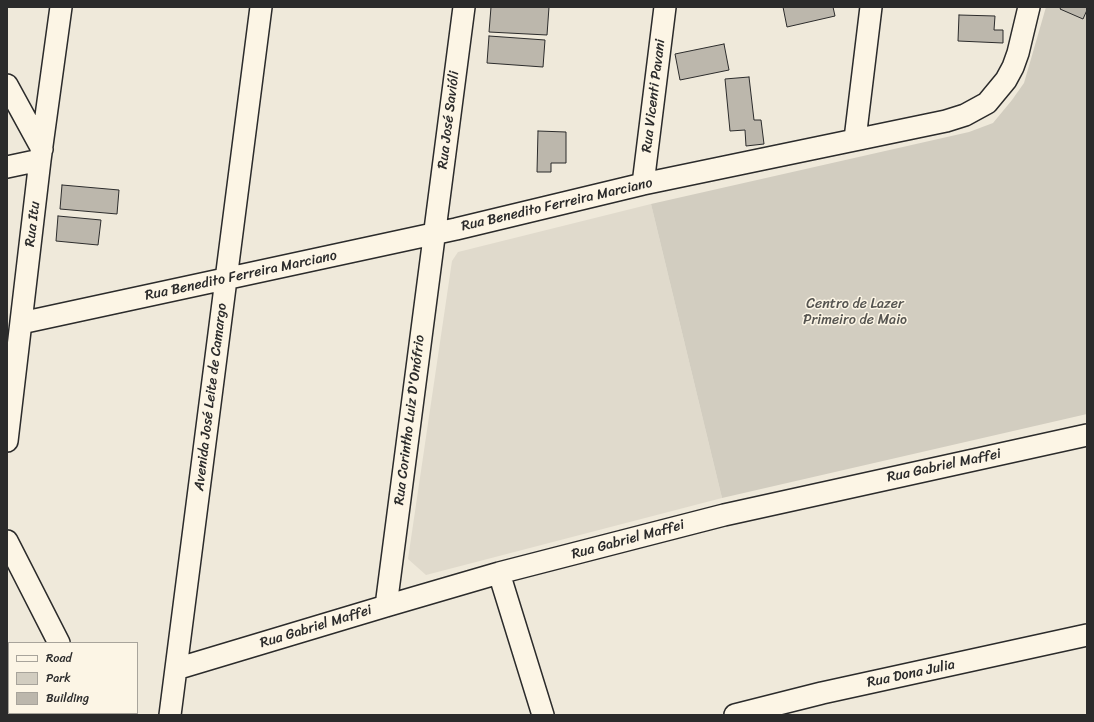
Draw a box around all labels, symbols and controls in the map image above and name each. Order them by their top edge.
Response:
street label: Rua Vicenti Pavani [639,38,669,154]
street label: Rua José Savióli [435,70,463,170]
street label: Rua Benedito Ferreira Marciano [460,175,654,235]
street label: Rua Itu [22,200,44,248]
street label: Rua Benedito Ferreira Marciano [144,247,338,305]
park label: Centro de Lazer Primeiro de Maio [803,296,907,328]
street label: Avenida José Leite de Camargo [191,302,231,492]
street label: Rua Corintho Luiz D'Onófrio [391,334,429,506]
street label: Rua Gabriel Maffei [886,446,1002,486]
street label: Rua Gabriel Maffei [570,517,686,563]
street label: Rua Gabriel Maffei [258,602,374,652]
legend [8,642,138,714]
text: Road [46,647,72,669]
street label: Rua Dona Julia [866,656,956,692]
text: Park [46,667,71,689]
text: Building [46,687,89,709]

